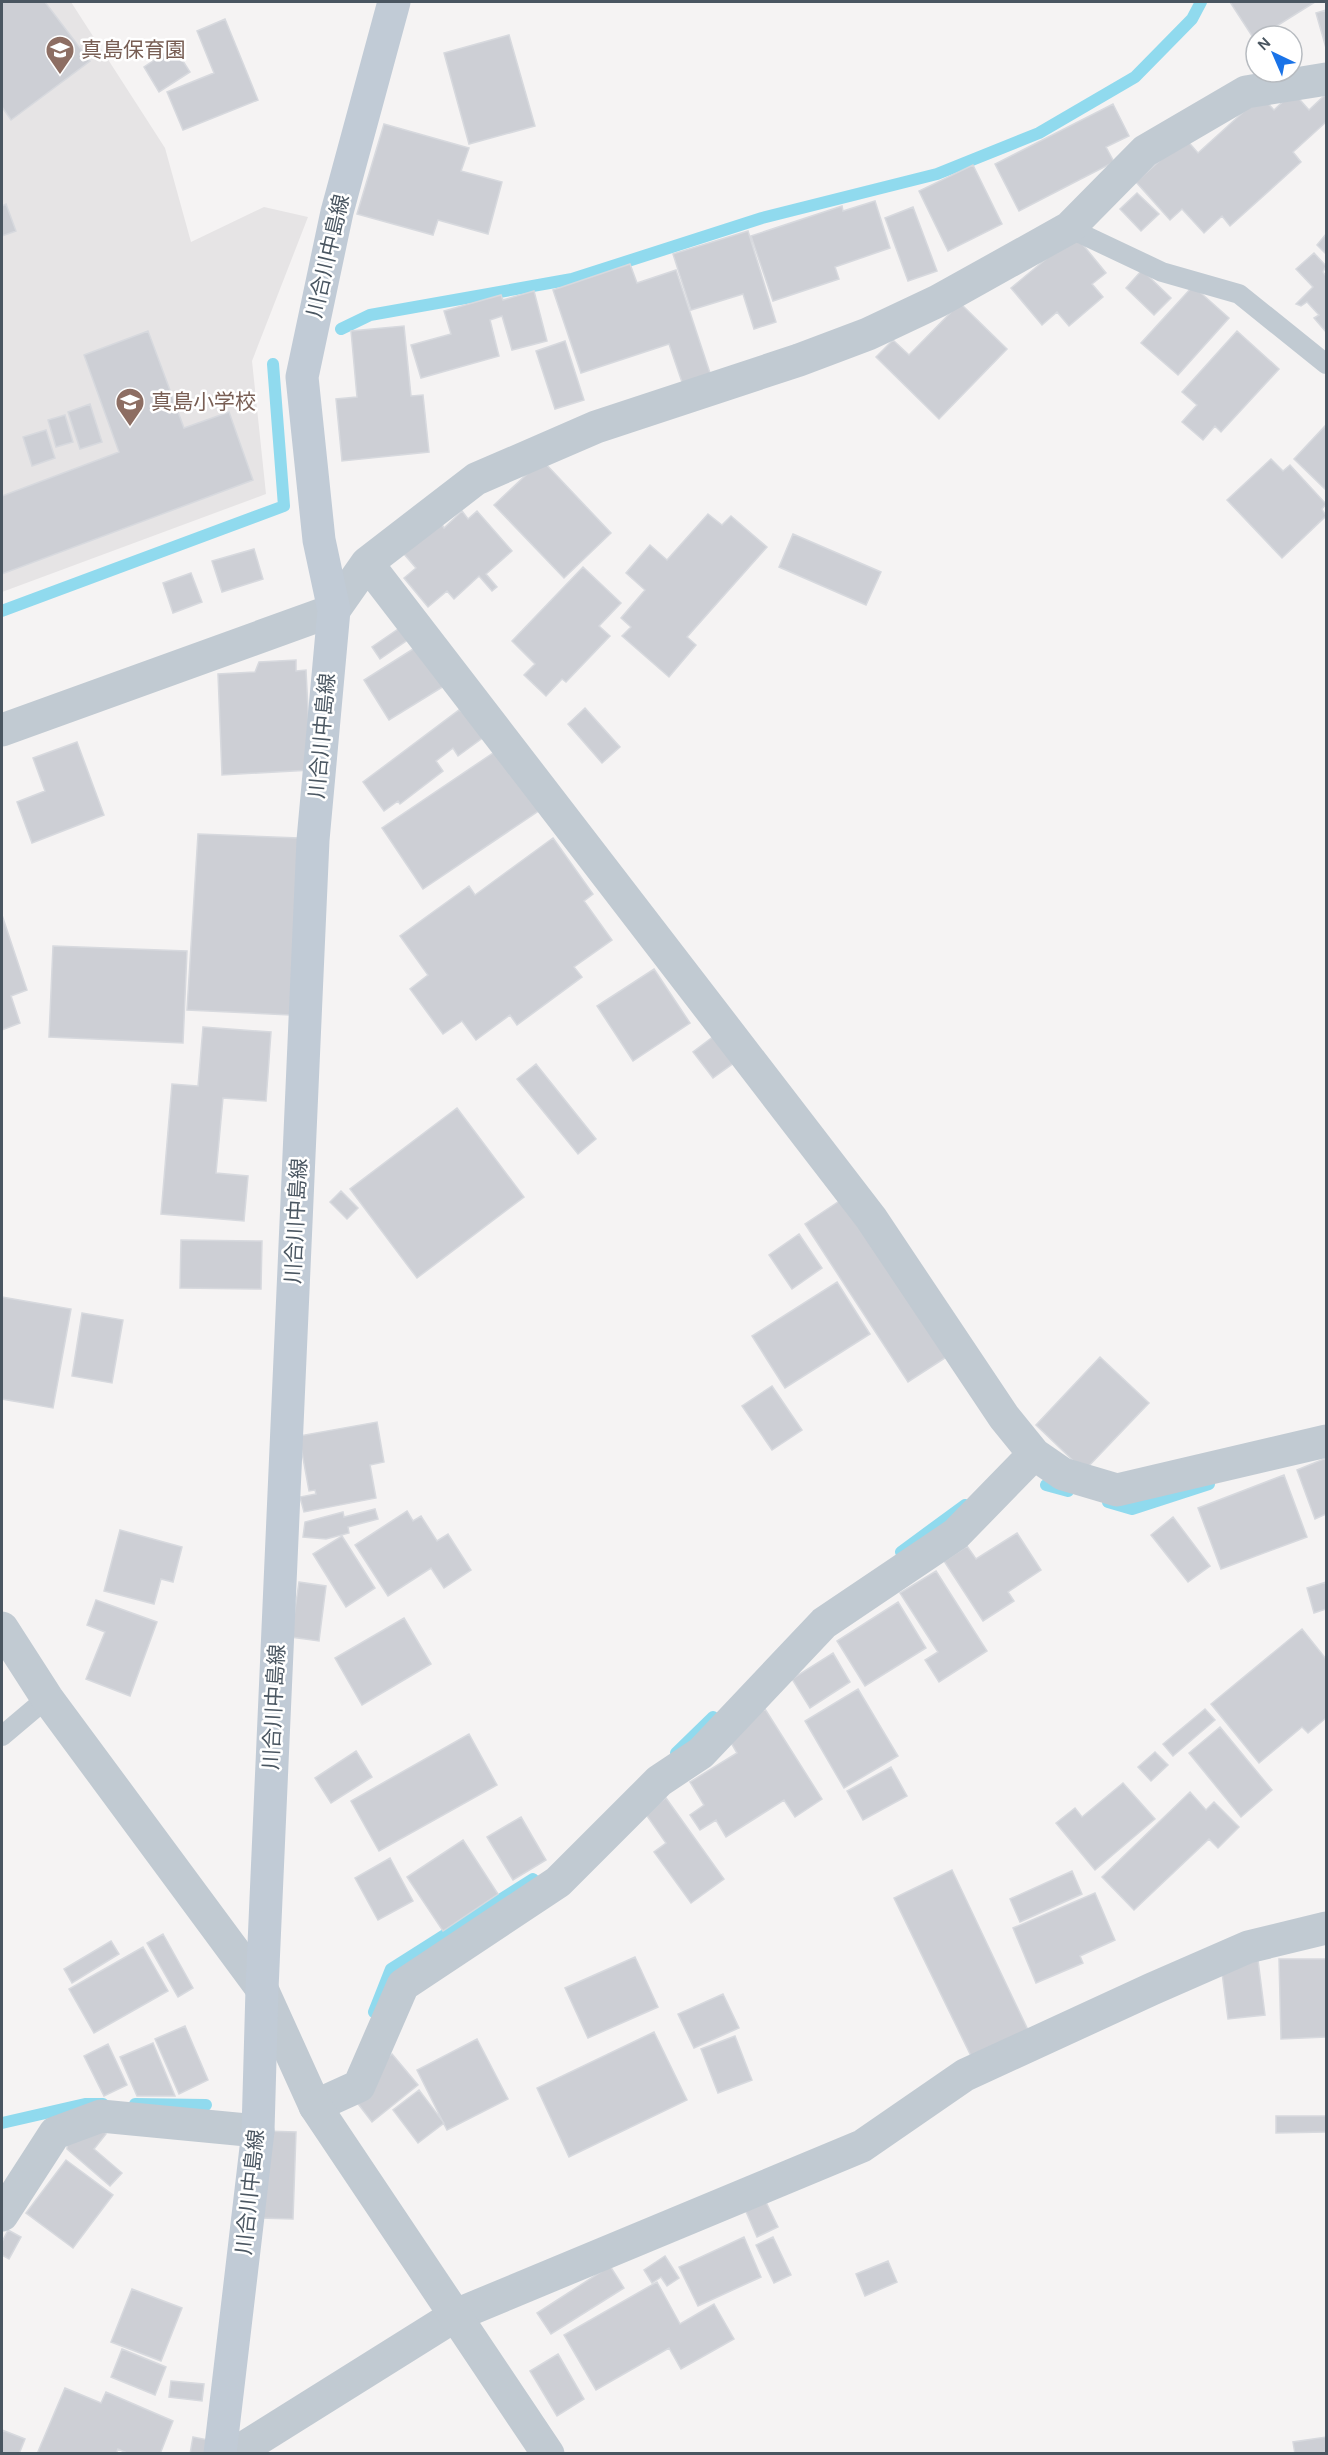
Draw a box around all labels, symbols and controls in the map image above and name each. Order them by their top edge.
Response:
north arrow [1244,24,1304,84]
text: N [1253,33,1275,54]
school or university icon: 真島保育園 [44,34,76,76]
place label: 真島保育園 [81,38,186,62]
street label: 川合川中島線 [302,192,354,320]
school or university icon: 真島小学校 [114,386,146,428]
place label: 真島小学校 [151,390,256,414]
street label: 川合川中島線 [305,672,339,800]
street label: 川合川中島線 [281,1157,311,1285]
street label: 川合川中島線 [259,1643,289,1771]
street label: 川合川中島線 [231,2128,269,2256]

